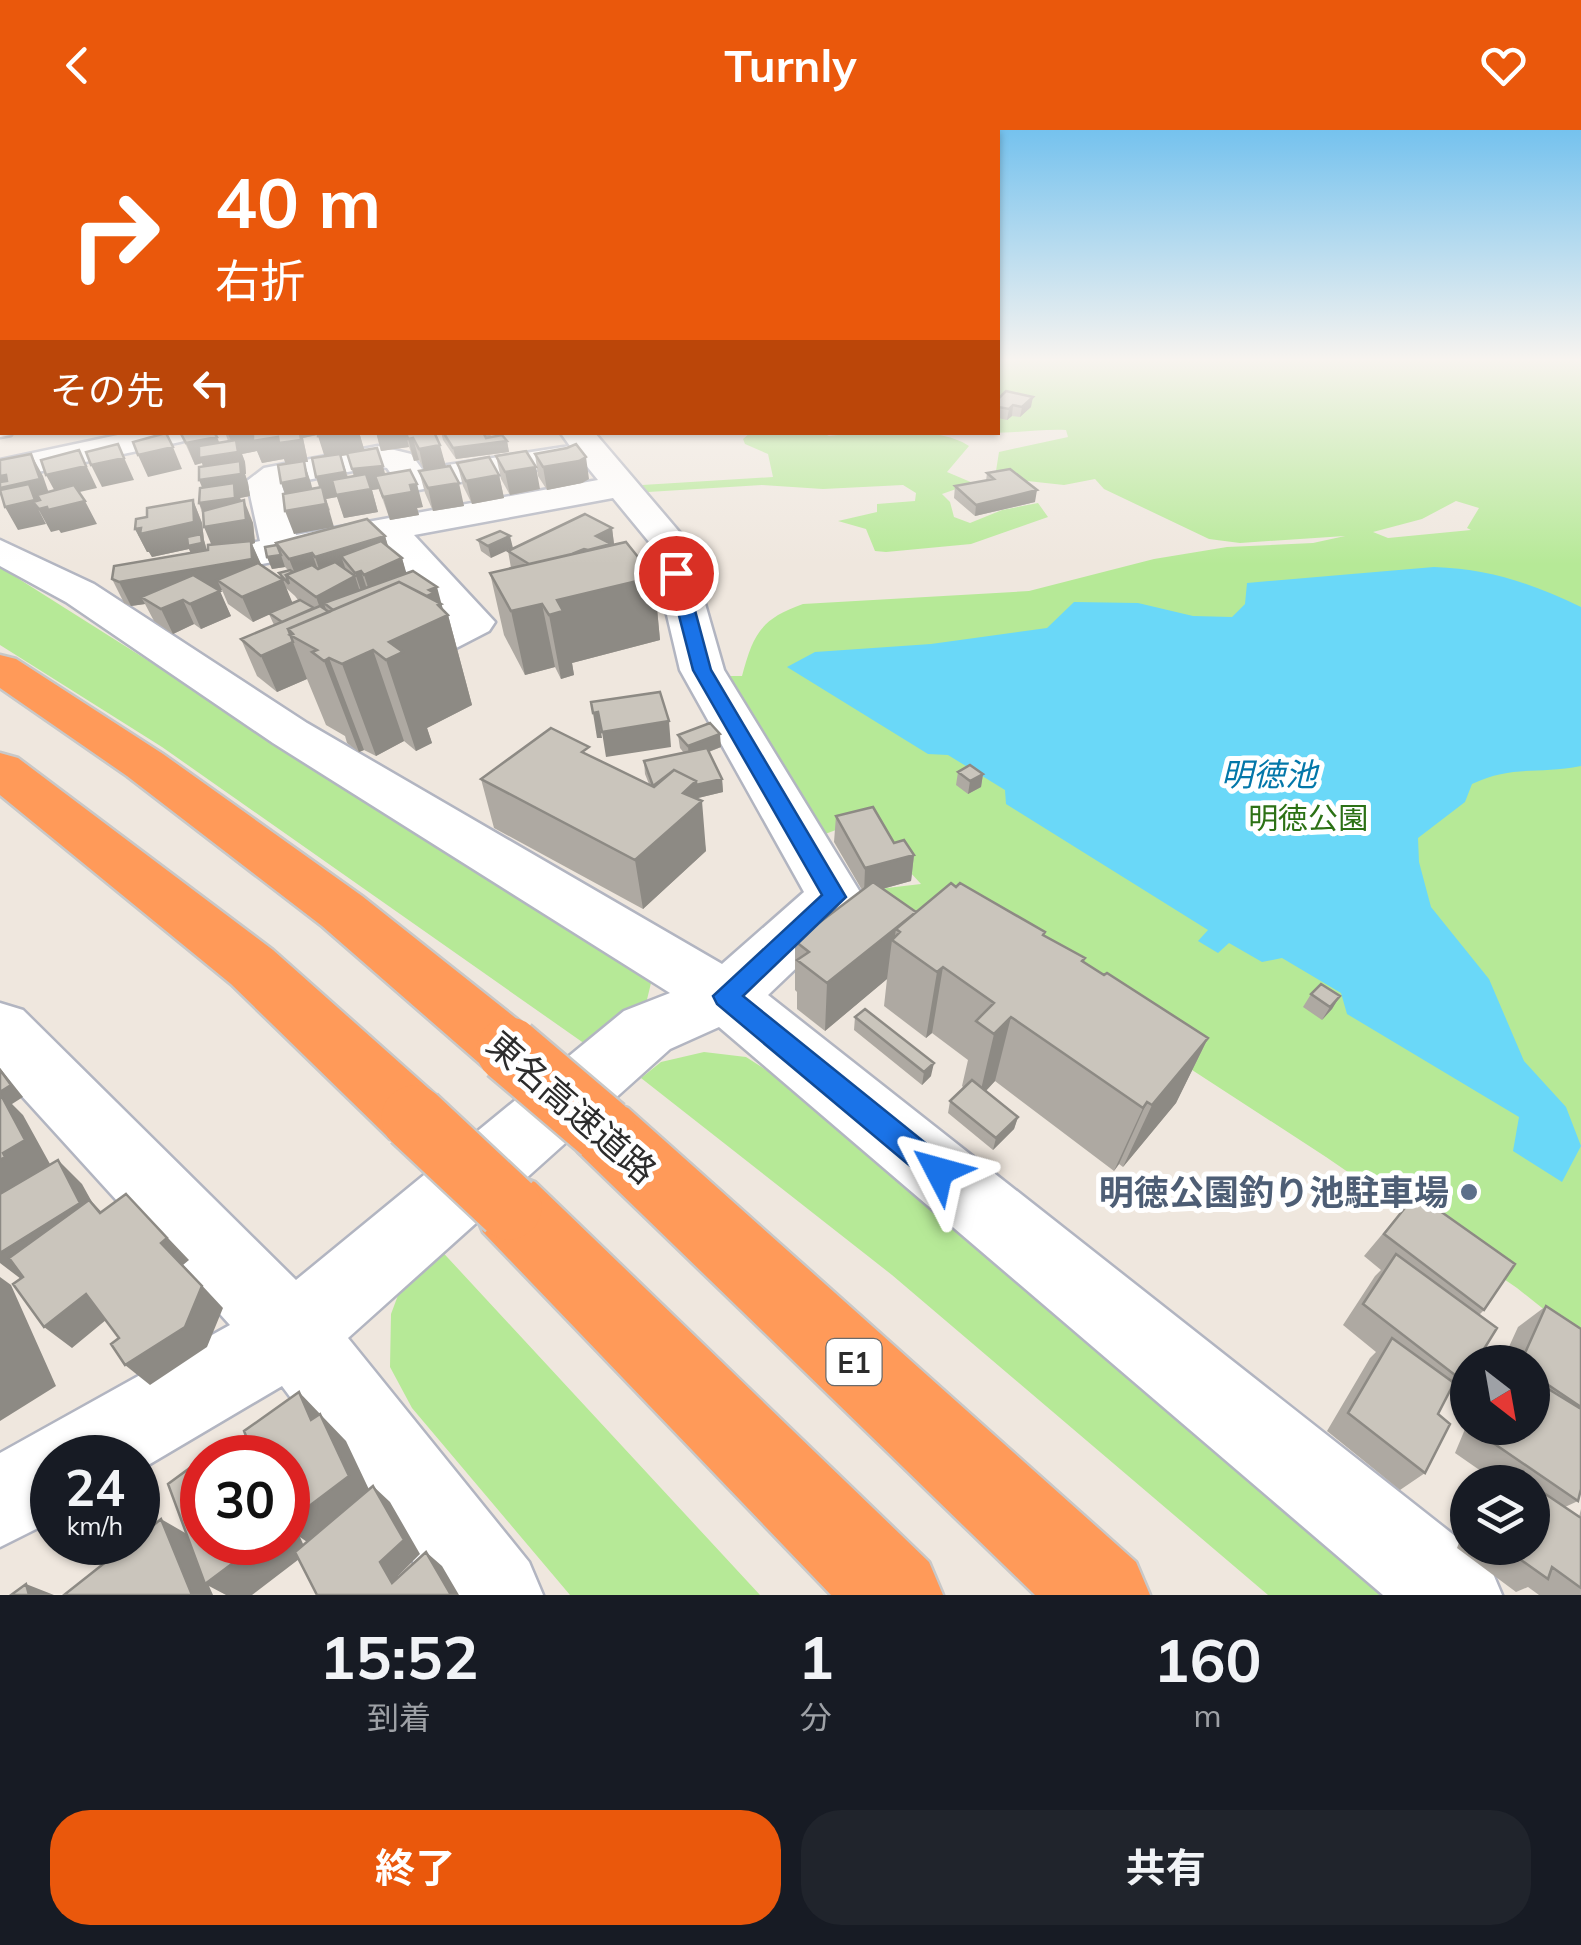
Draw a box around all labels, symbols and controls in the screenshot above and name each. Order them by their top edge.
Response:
text: Turnly [724,37,857,93]
icon: back [50,38,105,93]
icon: heart [1476,38,1531,93]
text: 40 m [215,158,381,246]
icon: right [50,170,180,300]
text: 右折 [215,252,305,308]
icon: left [184,360,239,415]
text: その先 [50,366,164,414]
pin [634,531,719,616]
icon: arrive [649,546,704,601]
water label: 明徳池 [1221,754,1320,794]
park label: 明徳公園 [1248,799,1368,837]
street label: 東名高速道路 [478,1022,666,1192]
position arrow [887,1119,991,1223]
place label: 明徳公園釣り池駐車場 [1099,1170,1449,1214]
marker: 明徳公園釣り池駐車場 [1458,1181,1480,1203]
road number: E1 [826,1339,882,1385]
north arrow [1450,1345,1550,1445]
map controls [1450,1345,1550,1565]
speed limit sign: 30 [180,1435,310,1565]
text: 24 [65,1456,125,1519]
button: layers [1450,1465,1550,1565]
text: km/h [67,1510,123,1541]
text: 15:52 [320,1619,478,1694]
text: 1 [798,1619,834,1694]
text: 160 [1153,1622,1261,1697]
text: m [1193,1695,1221,1735]
text: 到着 [367,1697,431,1737]
text: 分 [800,1697,832,1737]
button: 終了 [50,1810,781,1925]
button: 共有 [801,1810,1531,1925]

